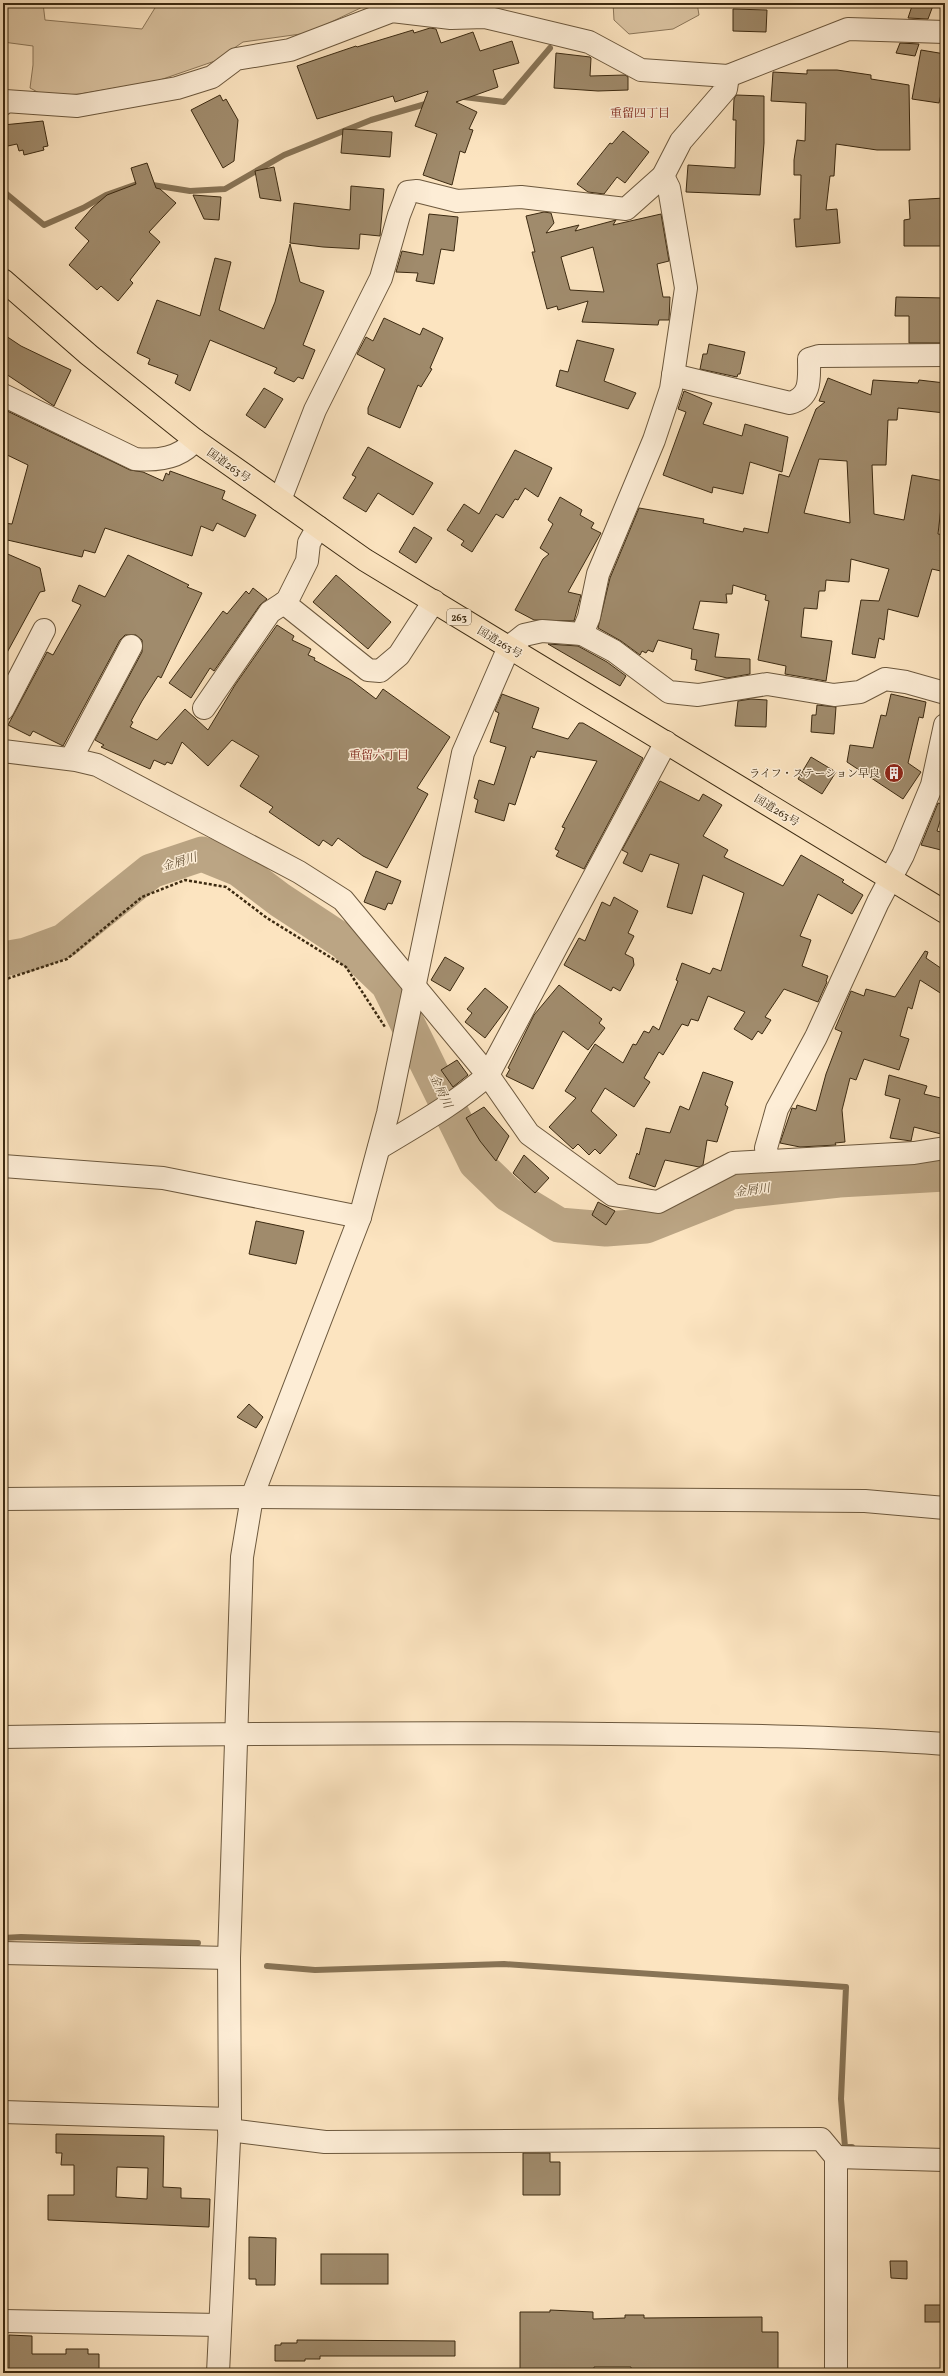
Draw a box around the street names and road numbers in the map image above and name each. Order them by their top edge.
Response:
street label: 国道263号 [203,446,253,487]
road number: 263 [447,609,471,625]
street label: 国道263号 [474,624,525,663]
street label: 国道263号 [751,792,802,831]

